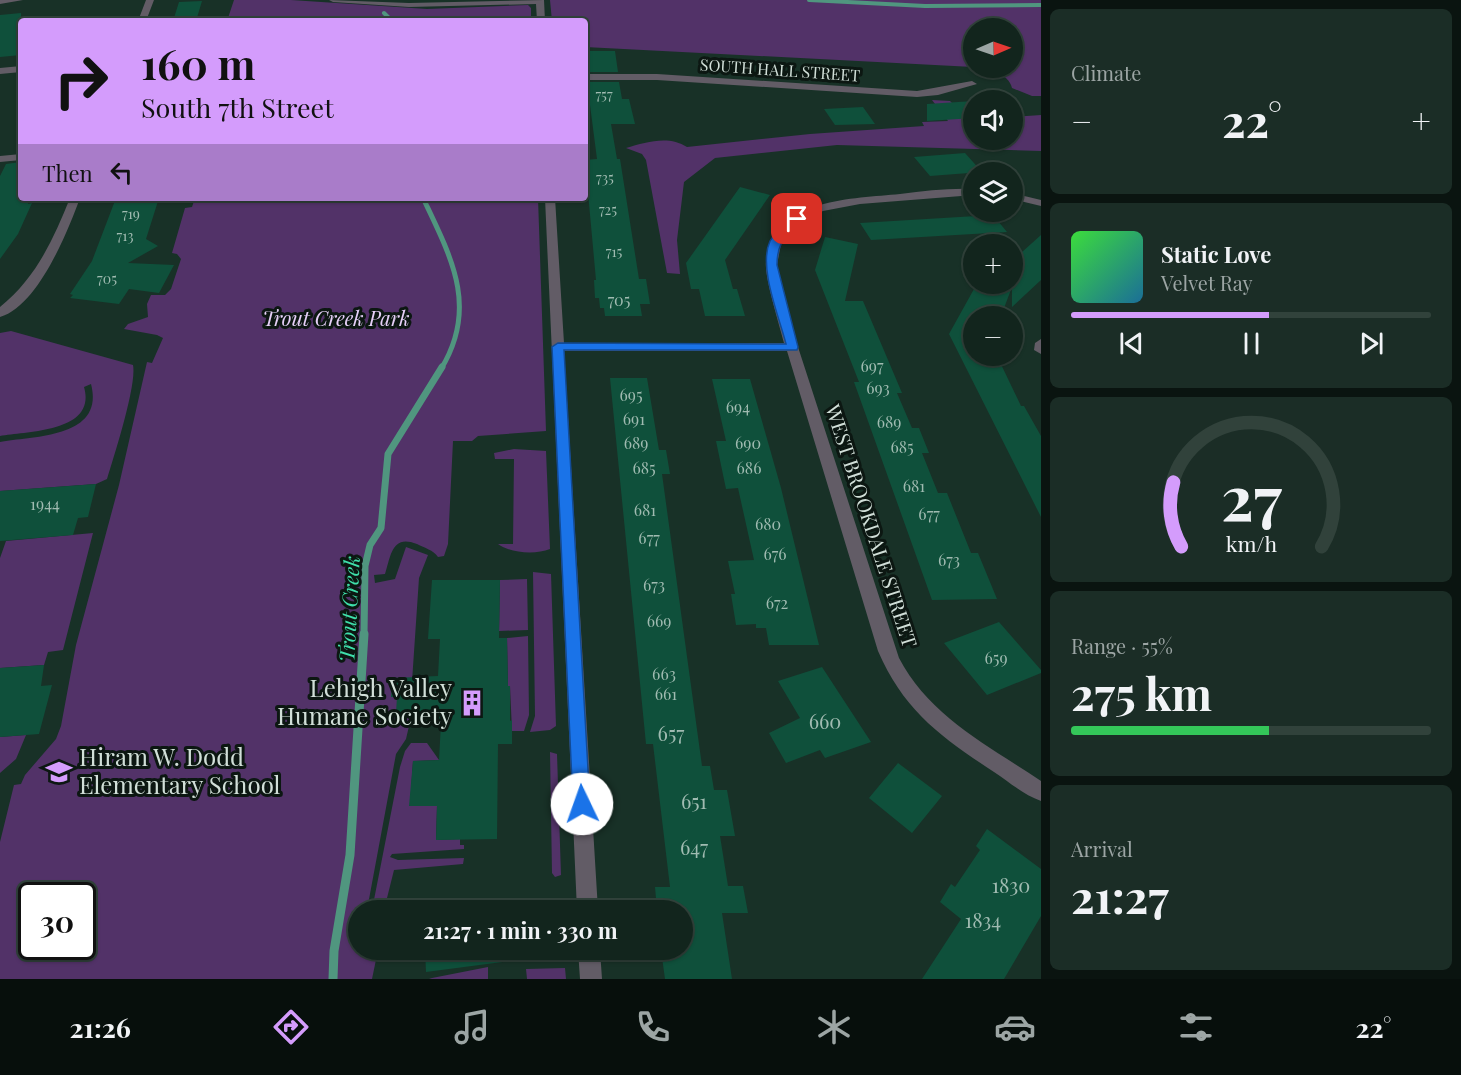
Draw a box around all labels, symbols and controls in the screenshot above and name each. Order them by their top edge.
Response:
north arrow [963,18,1023,78]
map controls [963,18,1023,366]
text: 160 m [141,35,256,91]
icon: right [42,42,120,120]
street label: SOUTH HALL STREET [699,53,861,86]
text: Climate [1071,59,1141,86]
house number: 757 [595,85,613,104]
text: South 7th Street [141,89,334,125]
text: 22° [1222,89,1282,149]
button: sound [963,90,1023,150]
text: − [1071,98,1092,142]
text: + [1412,98,1431,142]
icon: left [105,156,138,189]
text: Then [42,158,93,188]
button: layers [963,162,1023,222]
house number: 735 [596,168,614,187]
pin [771,193,822,244]
house number: 725 [599,200,617,219]
icon: arrive [780,202,813,235]
house number: 719 [122,204,140,223]
house number: 713 [117,226,133,245]
button: + [963,234,1023,294]
text: Static Love [1161,239,1271,269]
house number: 715 [606,242,622,261]
house number: 705 [97,269,117,288]
text: Velvet Ray [1161,269,1253,296]
house number: 705 [608,289,630,310]
park label: Trout Creek Park [262,304,410,331]
button: − [963,306,1023,366]
icon: previous [1115,327,1148,360]
icon: pause [1235,327,1268,360]
icon: next [1355,327,1388,360]
house number: 697 [861,355,884,376]
house number: 693 [866,377,890,398]
house number: 695 [619,384,643,405]
house number: 694 [726,396,750,417]
street label: WEST BROOKDALE STREET [820,400,925,650]
house number: 691 [623,408,645,429]
house number: 689 [877,411,901,432]
house number: 689 [624,432,648,453]
house number: 690 [735,432,761,453]
house number: 685 [890,436,914,457]
text: 27 [1220,453,1282,537]
house number: 685 [632,457,656,478]
house number: 686 [737,457,761,478]
house number: 681 [903,475,925,496]
house number: 1944 [30,493,60,514]
house number: 681 [634,499,656,520]
house number: 677 [918,503,940,524]
house number: 680 [755,513,781,534]
house number: 677 [638,527,660,548]
text: km/h [1225,529,1277,557]
house number: 676 [763,543,787,564]
house number: 673 [938,549,960,570]
water label: Trout Creek [331,555,365,663]
house number: 673 [643,574,665,595]
house number: 672 [766,592,788,613]
house number: 669 [647,610,671,631]
text: Range · 55% [1071,632,1173,659]
house number: 659 [984,647,1008,668]
text: 275 km [1071,662,1212,722]
house number: 663 [652,663,676,684]
place label: Lehigh Valley Humane Society [277,671,452,731]
house number: 661 [655,683,677,704]
building icon: Lehigh Valley Humane Society [457,688,487,718]
house number: 660 [809,707,841,734]
house number: 657 [658,719,684,746]
place label: Hiram W. Dodd Elementary School [79,740,281,800]
school or university icon: Hiram W. Dodd Elementary School [44,757,74,787]
position arrow [550,772,614,836]
house number: 651 [681,787,707,814]
house number: 647 [680,833,708,860]
text: Arrival [1071,835,1133,862]
text: 21:27 [1071,865,1169,925]
house number: 1830 [992,871,1030,898]
speed limit sign: 30 [18,882,96,960]
house number: 1834 [965,906,1001,933]
text: 21:27 · 1 min · 330 m [423,915,618,945]
icon: directions [270,1006,312,1048]
icon: music [451,1006,493,1048]
icon: phone [632,1006,674,1048]
icon: climate [813,1006,855,1048]
icon: car [994,1006,1036,1048]
icon: filters [1175,1006,1217,1048]
text: 21:26 [69,1009,131,1045]
text: 22° [1355,1009,1391,1045]

